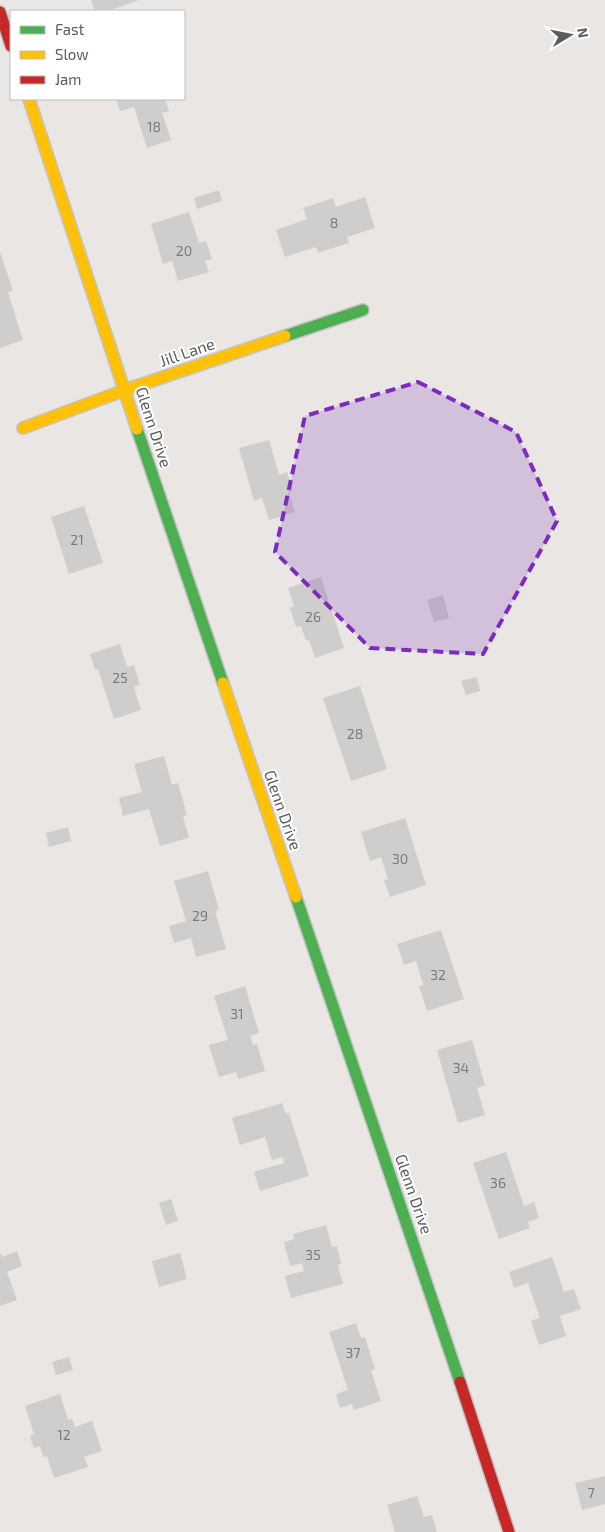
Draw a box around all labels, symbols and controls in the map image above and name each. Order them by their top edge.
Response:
legend [10,10,185,100]
north arrow [545,10,595,60]
text: Fast [55,20,85,38]
text: N [574,26,593,39]
text: Slow [55,45,89,63]
text: Jam [55,70,81,88]
house number: 18 [147,118,161,135]
house number: 8 [330,214,338,231]
house number: 20 [176,242,192,259]
street label: Jill Lane [157,333,217,370]
street label: Glenn Drive [133,384,176,470]
house number: 21 [70,531,84,548]
house number: 26 [305,608,321,625]
house number: 25 [112,669,128,686]
house number: 28 [347,725,363,742]
street label: Glenn Drive [261,767,306,852]
house number: 30 [392,850,408,867]
house number: 29 [192,907,208,924]
house number: 32 [430,966,446,983]
house number: 31 [230,1005,244,1022]
house number: 34 [453,1059,469,1076]
street label: Glenn Drive [392,1151,437,1236]
house number: 36 [490,1174,506,1191]
house number: 35 [305,1246,321,1263]
house number: 37 [346,1344,360,1361]
house number: 12 [57,1426,71,1443]
house number: 7 [587,1484,595,1501]

